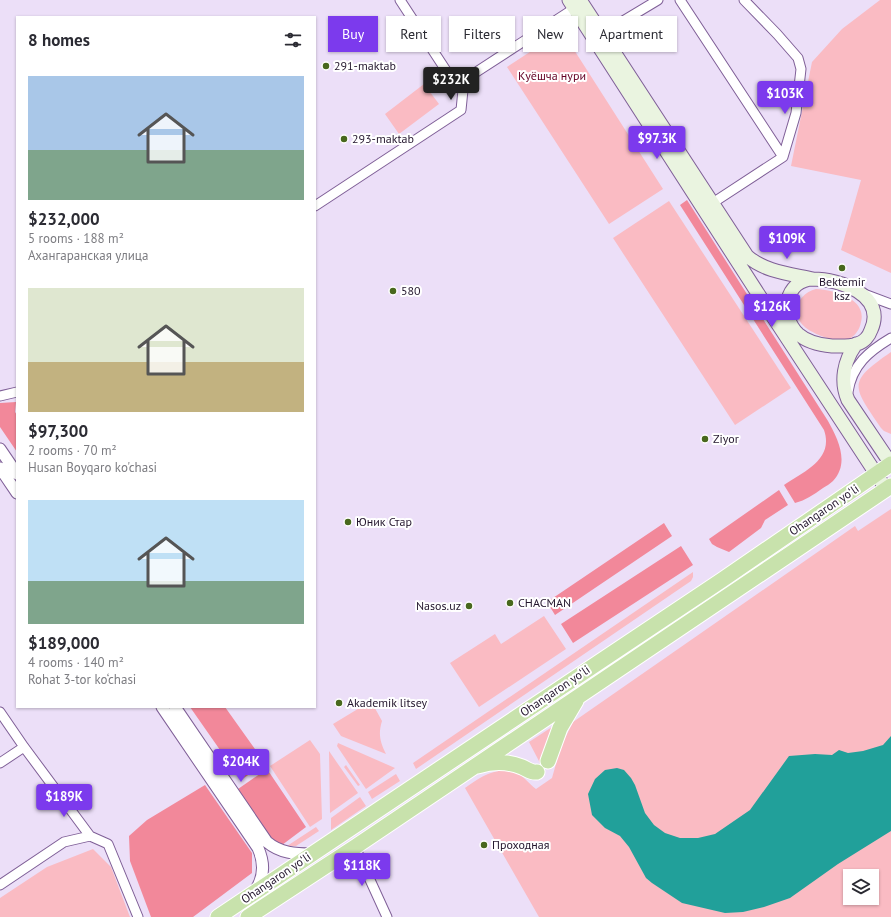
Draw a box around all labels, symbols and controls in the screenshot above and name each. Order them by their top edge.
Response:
chip: Buy [328,16,378,52]
chip: Rent [386,16,441,52]
chip: Filters [449,16,515,52]
chip: New [523,16,578,52]
chip: Apartment [586,16,677,52]
text: 8 homes [28,29,90,51]
icon: filters [282,29,304,51]
place label: 291-maktab [334,58,396,73]
marker: 291-maktab [321,61,331,71]
pin: $232K [423,67,479,101]
park label: Куёшча нури [518,68,586,83]
text: $232K [432,71,470,88]
pin: $103K [757,81,813,115]
text: $103K [766,85,804,102]
icon: home [130,102,202,174]
pin: $97.3K [624,126,690,160]
text: $97.3K [637,130,677,147]
place label: 293-maktab [352,131,414,146]
marker: 293-maktab [339,134,349,144]
text: $232,000 [28,208,100,230]
pin: $109K [759,226,815,260]
text: 5 rooms · 188 m² [28,230,124,247]
text: $109K [768,230,806,247]
text: Ахангаранская улица [28,247,148,264]
marker: Bektemir ksz [837,263,847,273]
place label: Bektemir ksz [819,274,865,303]
place label: 580 [401,283,421,298]
marker: 580 [388,286,398,296]
pin: $126K [744,294,800,328]
text: $126K [753,298,791,315]
icon: home [130,314,202,386]
text: $97,300 [28,420,88,442]
place label: Ziyor [713,431,739,446]
marker: Ziyor [700,434,710,444]
text: 2 rooms · 70 m² [28,442,117,459]
text: Husan Boyqaro ko'chasi [28,459,157,476]
street label: Ohangaron yoʻli [786,481,862,538]
place label: Юник Стар [356,514,412,529]
marker: Юник Стар [343,517,353,527]
icon: home [130,526,202,598]
place label: CHACMAN [518,595,571,610]
place label: Nasos.uz [416,598,461,613]
marker: CHACMAN [505,598,515,608]
marker: Nasos.uz [464,601,474,611]
text: $189,000 [28,632,100,654]
text: 4 rooms · 140 m² [28,654,124,671]
street label: Ohangaron yoʻli [517,662,593,719]
text: Rohat 3-tor ko‘chasi [28,671,136,688]
place label: Akademik litsey [347,695,427,710]
marker: Akademik litsey [334,698,344,708]
pin: $204K [213,749,269,783]
text: $204K [222,753,260,770]
pin: $189K [36,784,92,818]
text: $189K [45,788,83,805]
place label: Проходная [492,837,549,852]
marker: Проходная [479,840,489,850]
street label: Ohangaron yoʻli [238,849,314,906]
pin: $118K [334,853,390,887]
text: $118K [343,857,381,874]
map controls [843,869,879,905]
button: layers [843,869,879,905]

